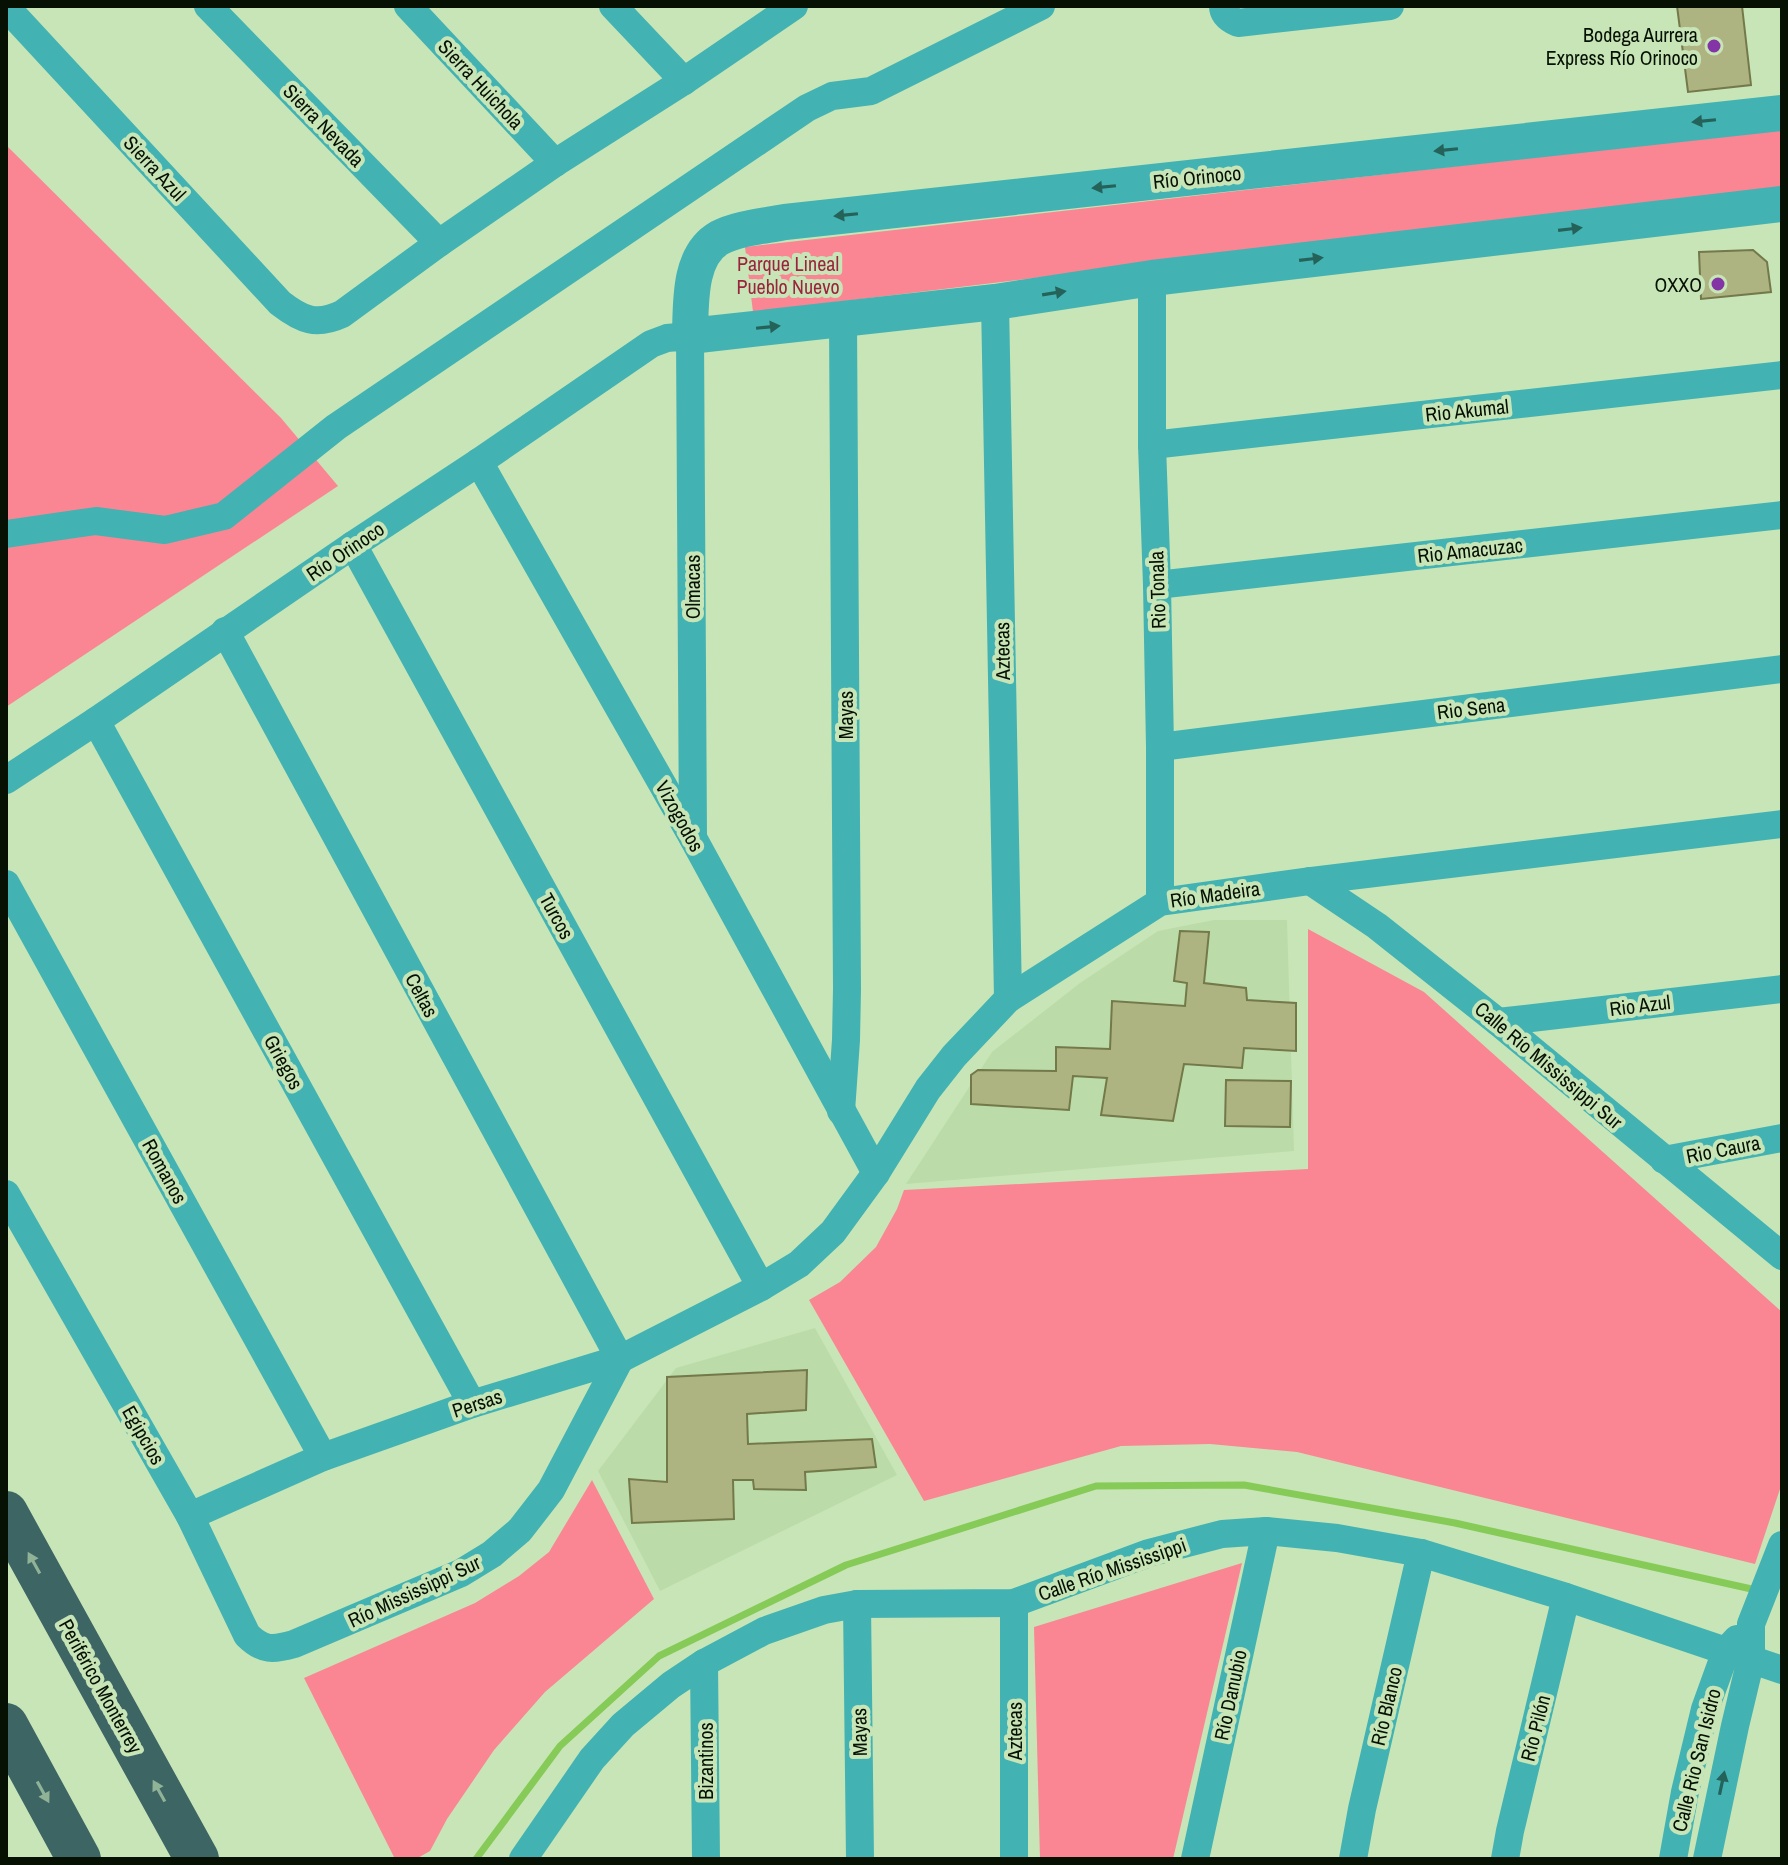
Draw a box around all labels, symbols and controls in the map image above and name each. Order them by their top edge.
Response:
place label: Bodega Aurrera Express Río Orinoco [1546,21,1698,71]
street label: Sierra Huichola [432,33,530,135]
marker: Bodega Aurrera Express Río Orinoco [1705,37,1723,55]
street label: Sierra Nevada [278,78,370,172]
one-way arrow [1692,115,1717,128]
street label: Sierra Azul [118,129,192,207]
one-way arrow [1433,143,1458,156]
street label: Río Orinoco [1152,159,1242,195]
one-way arrow [1091,181,1116,194]
one-way arrow [833,209,858,222]
one-way arrow [1557,223,1582,236]
park label: Parque Lineal Pueblo Nuevo [736,250,840,300]
one-way arrow [1299,253,1324,266]
place label: OXXO [1655,271,1702,298]
marker: OXXO [1709,275,1727,293]
one-way arrow [1041,286,1066,299]
one-way arrow [756,321,781,334]
street label: Rio Akumal [1424,392,1510,428]
street label: Río Orinoco [301,515,389,587]
street label: Rio Amacuzac [1416,531,1524,569]
street label: Rio Tonala [1142,550,1172,630]
street label: Olmacas [679,555,706,619]
street label: Aztecas [988,622,1016,681]
street label: Rio Sena [1435,690,1507,726]
street label: Mayas [832,691,859,739]
street label: Vizogodos [649,776,711,856]
street label: Río Madeira [1168,874,1262,914]
street label: Turcos [533,888,581,944]
street label: Celtas [399,968,445,1022]
street label: Rio Azul [1608,988,1672,1022]
street label: Calle Río Mississippi Sur [1469,995,1629,1135]
street label: Griegos [258,1030,310,1094]
street label: Rio Caura [1684,1129,1762,1169]
street label: Romanos [136,1134,194,1208]
street label: Persas [449,1382,505,1424]
street label: Egipcios [116,1401,172,1469]
street label: Calle Río Mississippi [1034,1531,1190,1607]
street label: Río Mississippi Sur [343,1548,485,1633]
one-way arrow [27,1552,41,1574]
street label: Periférico Monterrey [53,1614,149,1759]
street label: Río Danubio [1207,1647,1253,1743]
street label: Río Blanco [1364,1664,1408,1748]
street label: Calle Rio San Isidro [1665,1686,1727,1834]
street label: Río Pilón [1514,1692,1556,1764]
street label: Aztecas [1001,1702,1028,1761]
street label: Mayas [845,1708,873,1756]
street label: Bizantinos [692,1722,719,1800]
one-way arrow [1717,1770,1729,1795]
one-way arrow [152,1779,166,1802]
one-way arrow [35,1781,49,1803]

